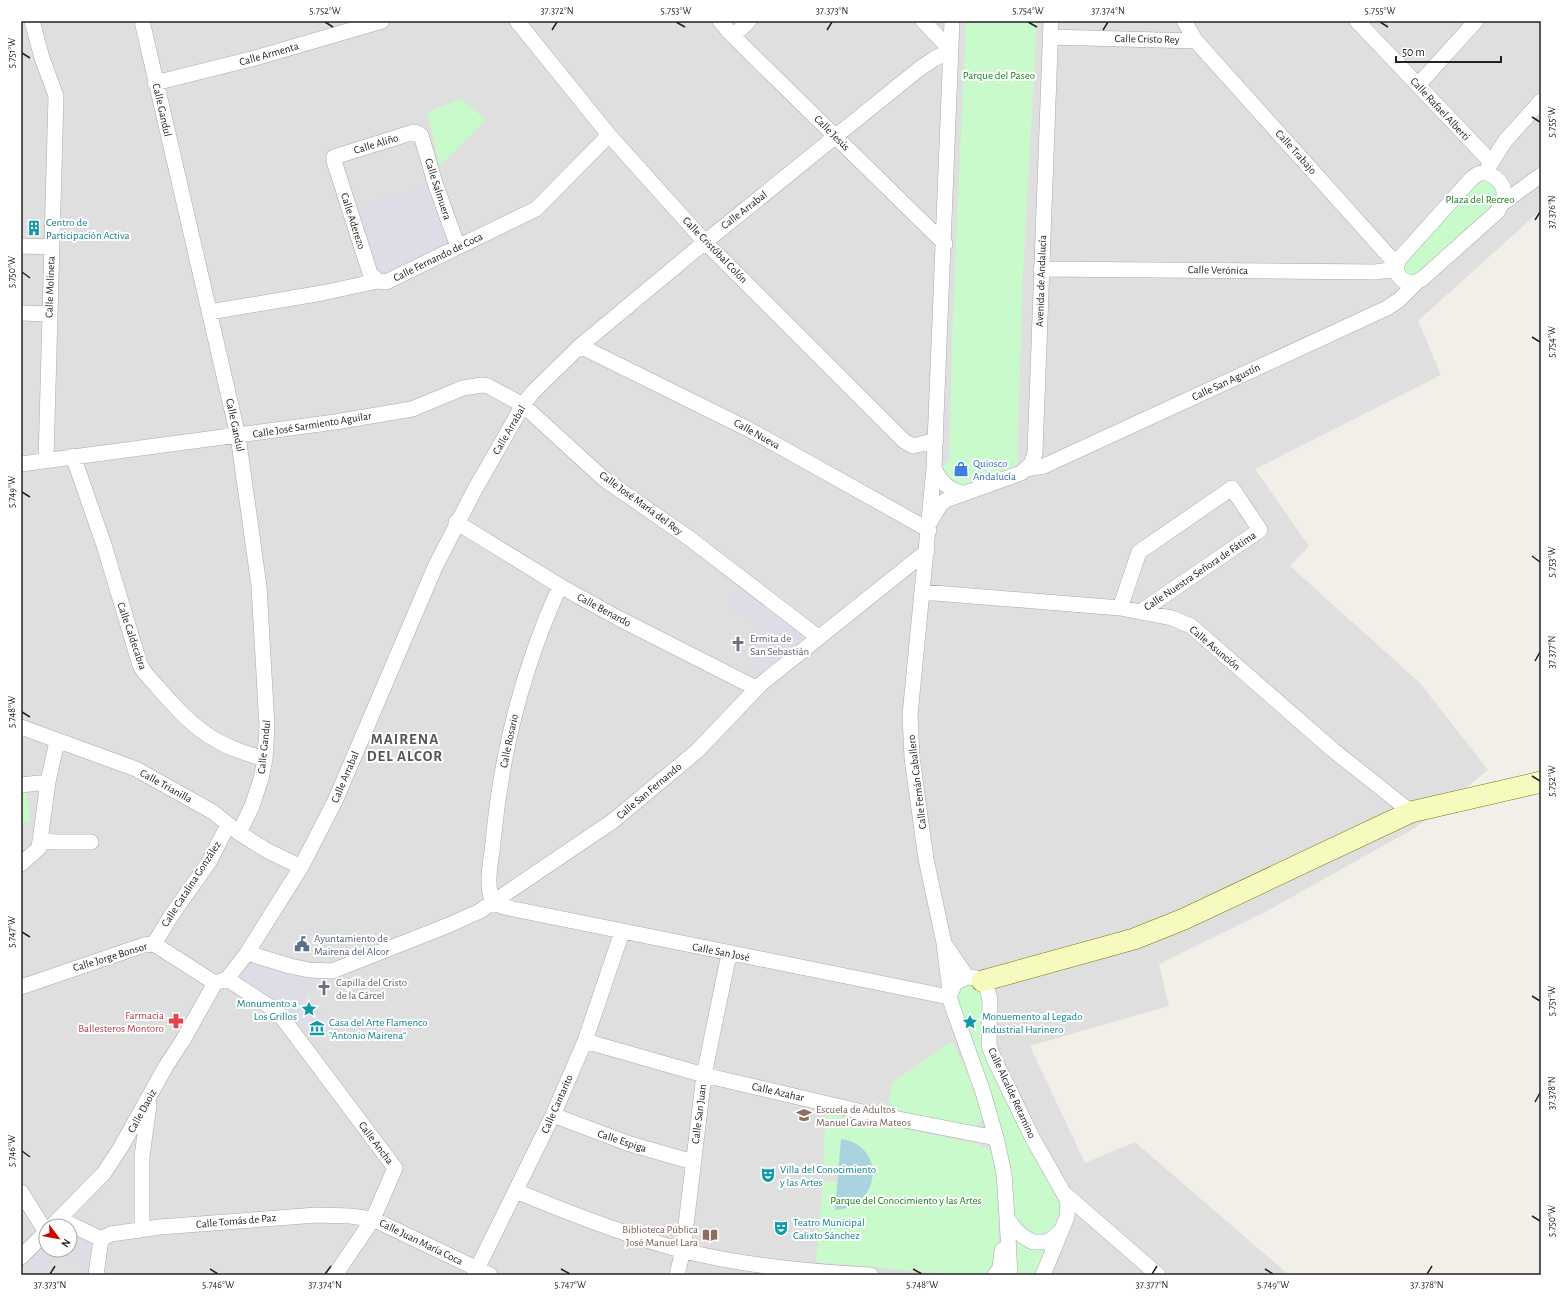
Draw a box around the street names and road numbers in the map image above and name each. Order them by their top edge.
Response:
street label: Calle Cristo Rey [1114,33,1180,45]
street label: Calle Armenta [238,40,300,68]
street label: Calle Rafael Alberti [1408,75,1472,143]
street label: Calle Gandul [151,82,173,138]
street label: Calle Jesús [812,113,852,153]
street label: Calle Trabajo [1273,128,1319,176]
street label: Calle Aliño [352,132,400,156]
street label: Calle Salmuera [423,157,453,221]
street label: Calle Arrabal [719,189,769,231]
street label: Calle Aderezo [339,192,367,250]
street label: Calle Cristóbal Colón [681,215,749,285]
street label: Calle Fernando de Coca [392,231,484,283]
street label: Avenida de Andalucía [1034,235,1048,327]
street label: Calle Molineta [43,256,57,318]
street label: Calle Verónica [1188,264,1248,276]
street label: Calle San Agustín [1190,361,1262,403]
street label: Calle Gandul [224,397,246,453]
street label: Calle Arrabal [491,403,527,457]
street label: Calle José Sarmiento Aguilar [252,410,373,440]
street label: Calle Nueva [732,417,782,451]
street label: Calle José María del Rey [597,469,685,537]
street label: Calle Nuestra Señora de Fátima [1142,529,1258,613]
street label: Calle Benardo [575,591,633,629]
street label: Calle Caldecabra [115,601,149,671]
street label: Calle Asunción [1187,624,1243,672]
street label: Calle Rosario [498,713,520,769]
street label: Calle Gandul [256,719,272,775]
street label: Calle Fernán Caballero [906,734,928,830]
street label: Calle Arrabal [329,750,361,804]
street label: Calle San Fernando [614,761,684,821]
street label: Calle Trianilla [138,767,194,805]
street label: Calle Catalina González [159,839,223,929]
street label: Calle Jorge Bonsor [72,940,149,974]
street label: Calle San José [691,941,751,963]
street label: Calle Alcalde Retamino [986,1046,1038,1140]
street label: Calle Cantarito [539,1073,575,1135]
street label: Calle Azahar [751,1081,806,1103]
street label: Calle San Juan [690,1083,708,1145]
street label: Calle Daoiz [126,1087,159,1135]
street label: Calle Ancha [357,1120,395,1166]
street label: Calle Espiga [596,1128,648,1154]
street label: Calle Tomás de Paz [195,1212,277,1230]
street label: Calle Juan María Coca [378,1217,464,1267]

